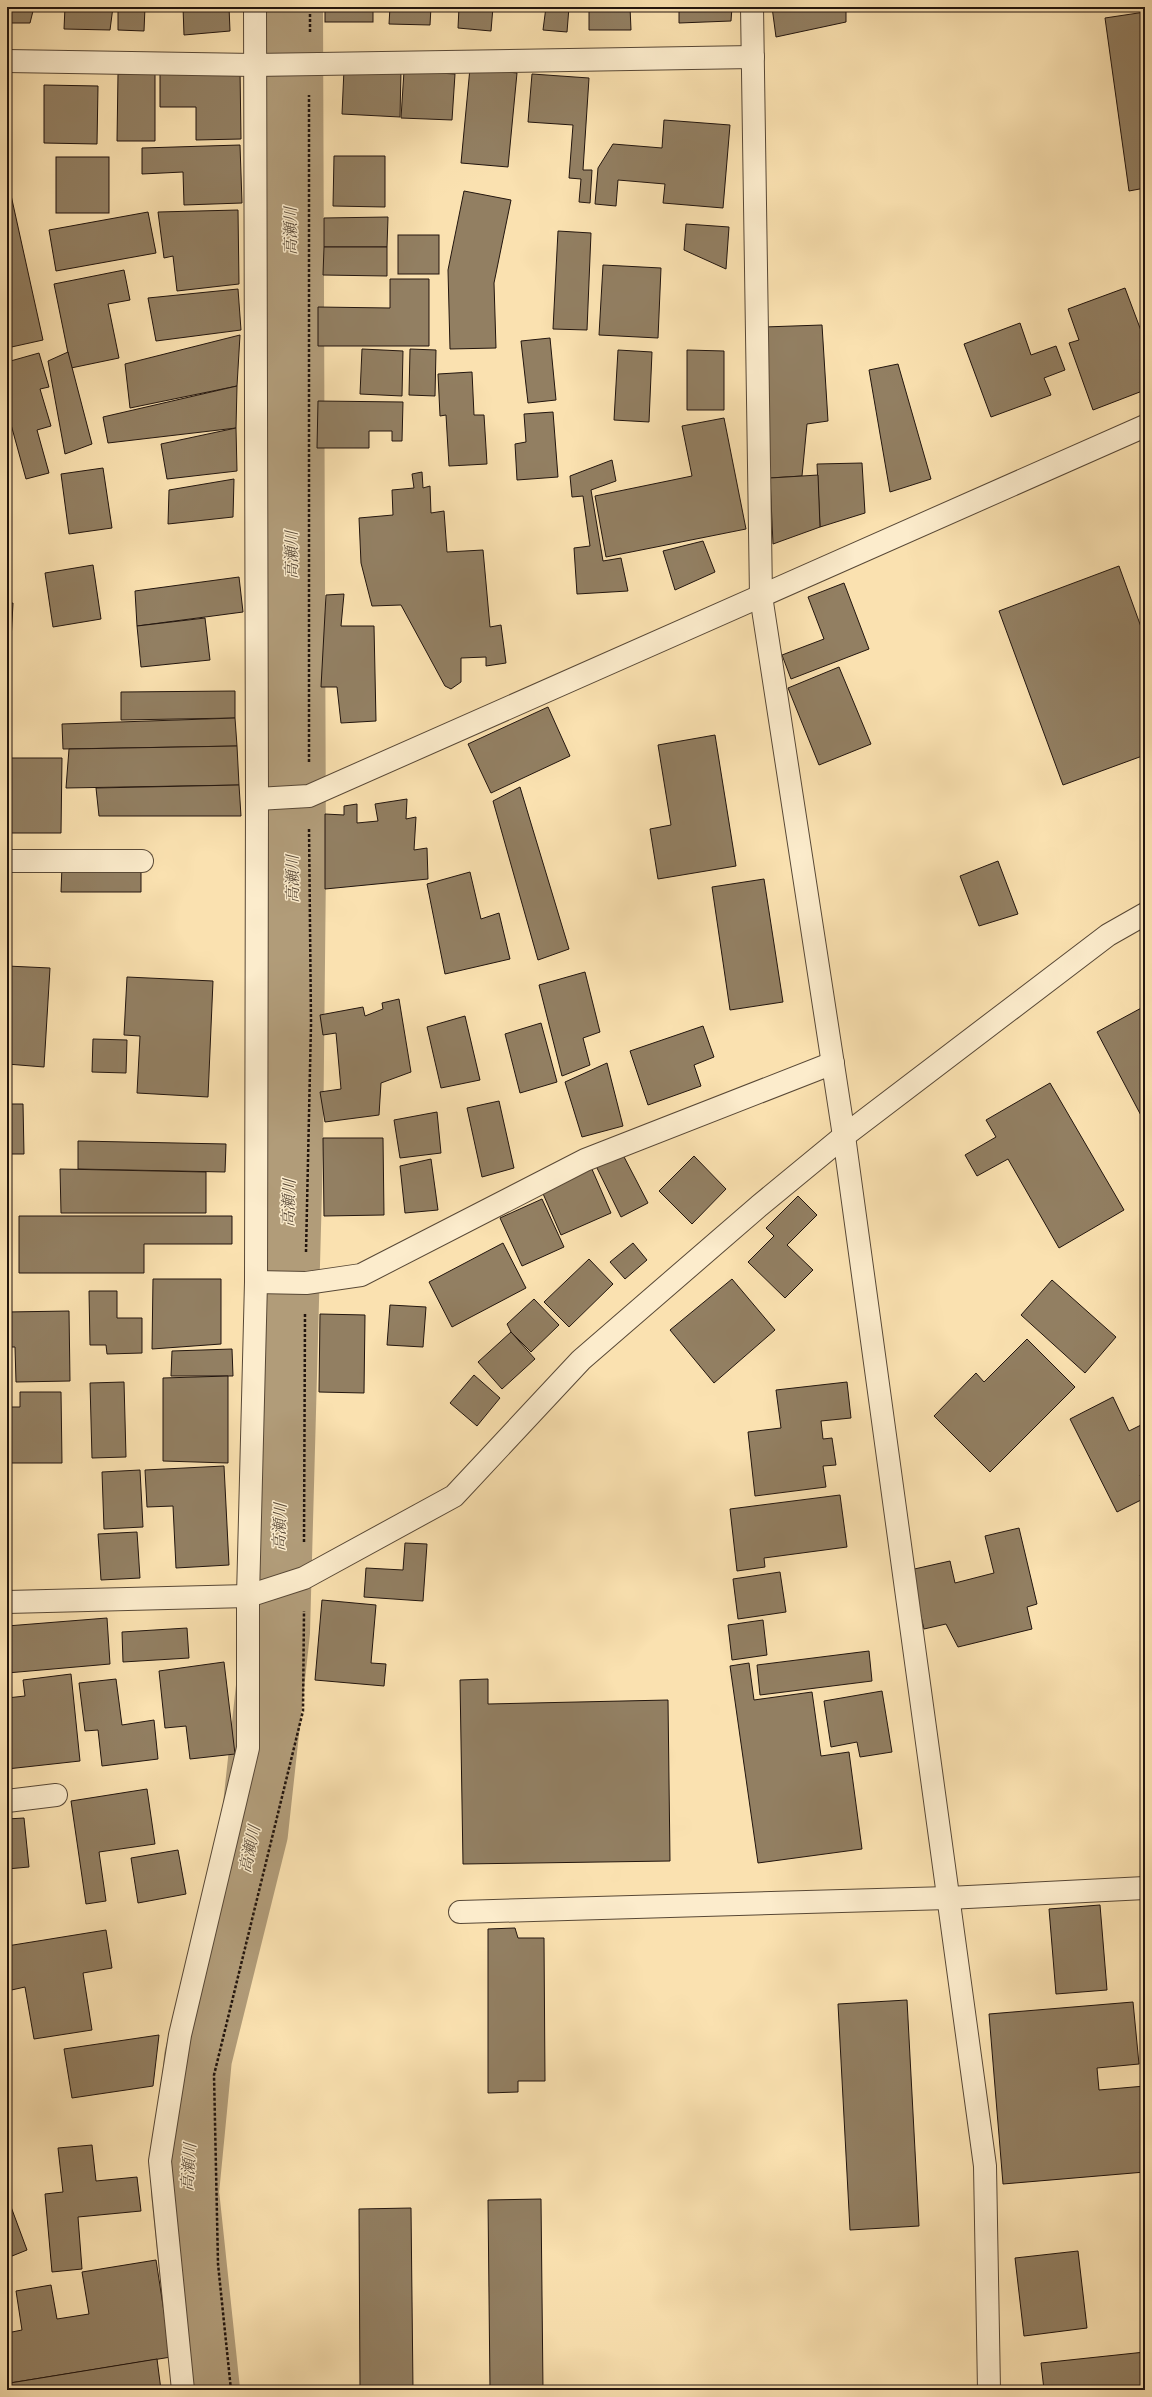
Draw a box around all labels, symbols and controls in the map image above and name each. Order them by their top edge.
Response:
water label: 高瀬川 [281,205,303,255]
water label: 高瀬川 [282,529,304,579]
water label: 高瀬川 [283,853,305,903]
water label: 高瀬川 [278,1177,302,1227]
water label: 高瀬川 [269,1501,293,1551]
water label: 高瀬川 [235,1822,267,1875]
water label: 高瀬川 [177,2140,203,2192]

